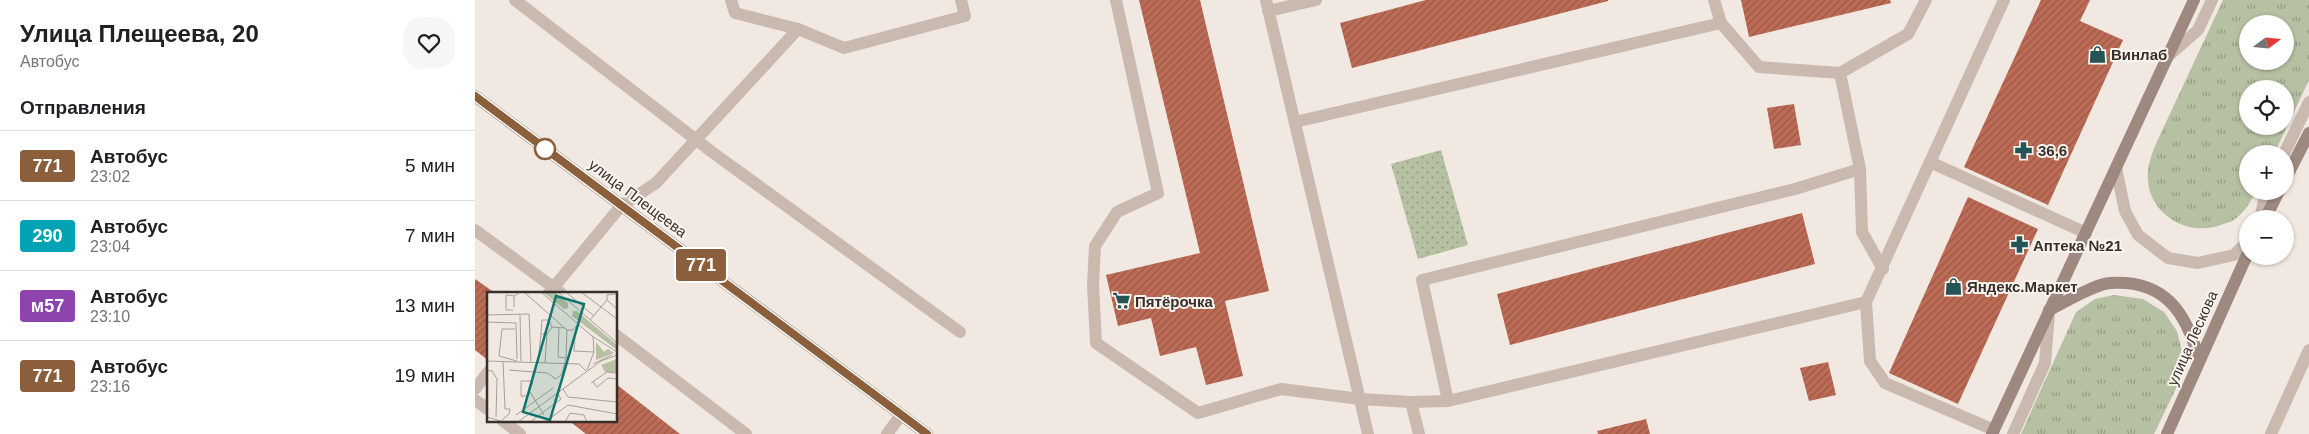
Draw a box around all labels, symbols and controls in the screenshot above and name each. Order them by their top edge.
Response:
north arrow [2239,15,2294,70]
map controls [2239,15,2294,265]
button: heart [403,17,455,69]
text: Улица Плещеева, 20 [20,20,259,47]
shop icon: Винлаб [2087,44,2107,64]
place label: Винлаб [2111,46,2167,63]
text: Автобус [20,53,80,70]
button: locate [2239,80,2294,135]
text: Отправления [20,97,146,118]
unlabelled marker [534,138,556,160]
pharmacy icon: 36,6 [2014,140,2034,160]
place label: 36,6 [2038,142,2067,159]
button: + [2239,145,2294,200]
text: Автобус [90,146,168,167]
text: 5 мин [405,155,455,176]
text: 771 [32,156,63,176]
street label: улица Плещеева [586,156,691,241]
text: 23:02 [90,168,130,185]
button: − [2239,210,2294,265]
text: Автобус [90,216,168,237]
text: 7 мин [405,225,455,246]
text: 290 [32,226,63,246]
pharmacy icon: Аптека №21 [2009,235,2029,255]
place label: Аптека №21 [2033,237,2122,254]
text: 23:04 [90,238,130,255]
line badge: 771 [672,249,730,281]
text: 771 [686,255,716,275]
shop icon: Яндекс.Маркет [1943,276,1963,296]
place label: Яндекс.Маркет [1967,278,2078,295]
text: Автобус [90,286,168,307]
street label: улица Лескова [2163,287,2221,388]
supermarket icon: Пятёрочка [1111,291,1131,311]
inset map [487,292,617,422]
place label: Пятёрочка [1135,293,1213,310]
text: 13 мин [394,295,455,316]
text: м57 [31,296,64,316]
text: 23:10 [90,308,130,325]
text: Автобус [90,356,168,377]
text: 19 мин [394,365,455,386]
text: 771 [32,366,63,386]
text: 23:16 [90,378,130,395]

